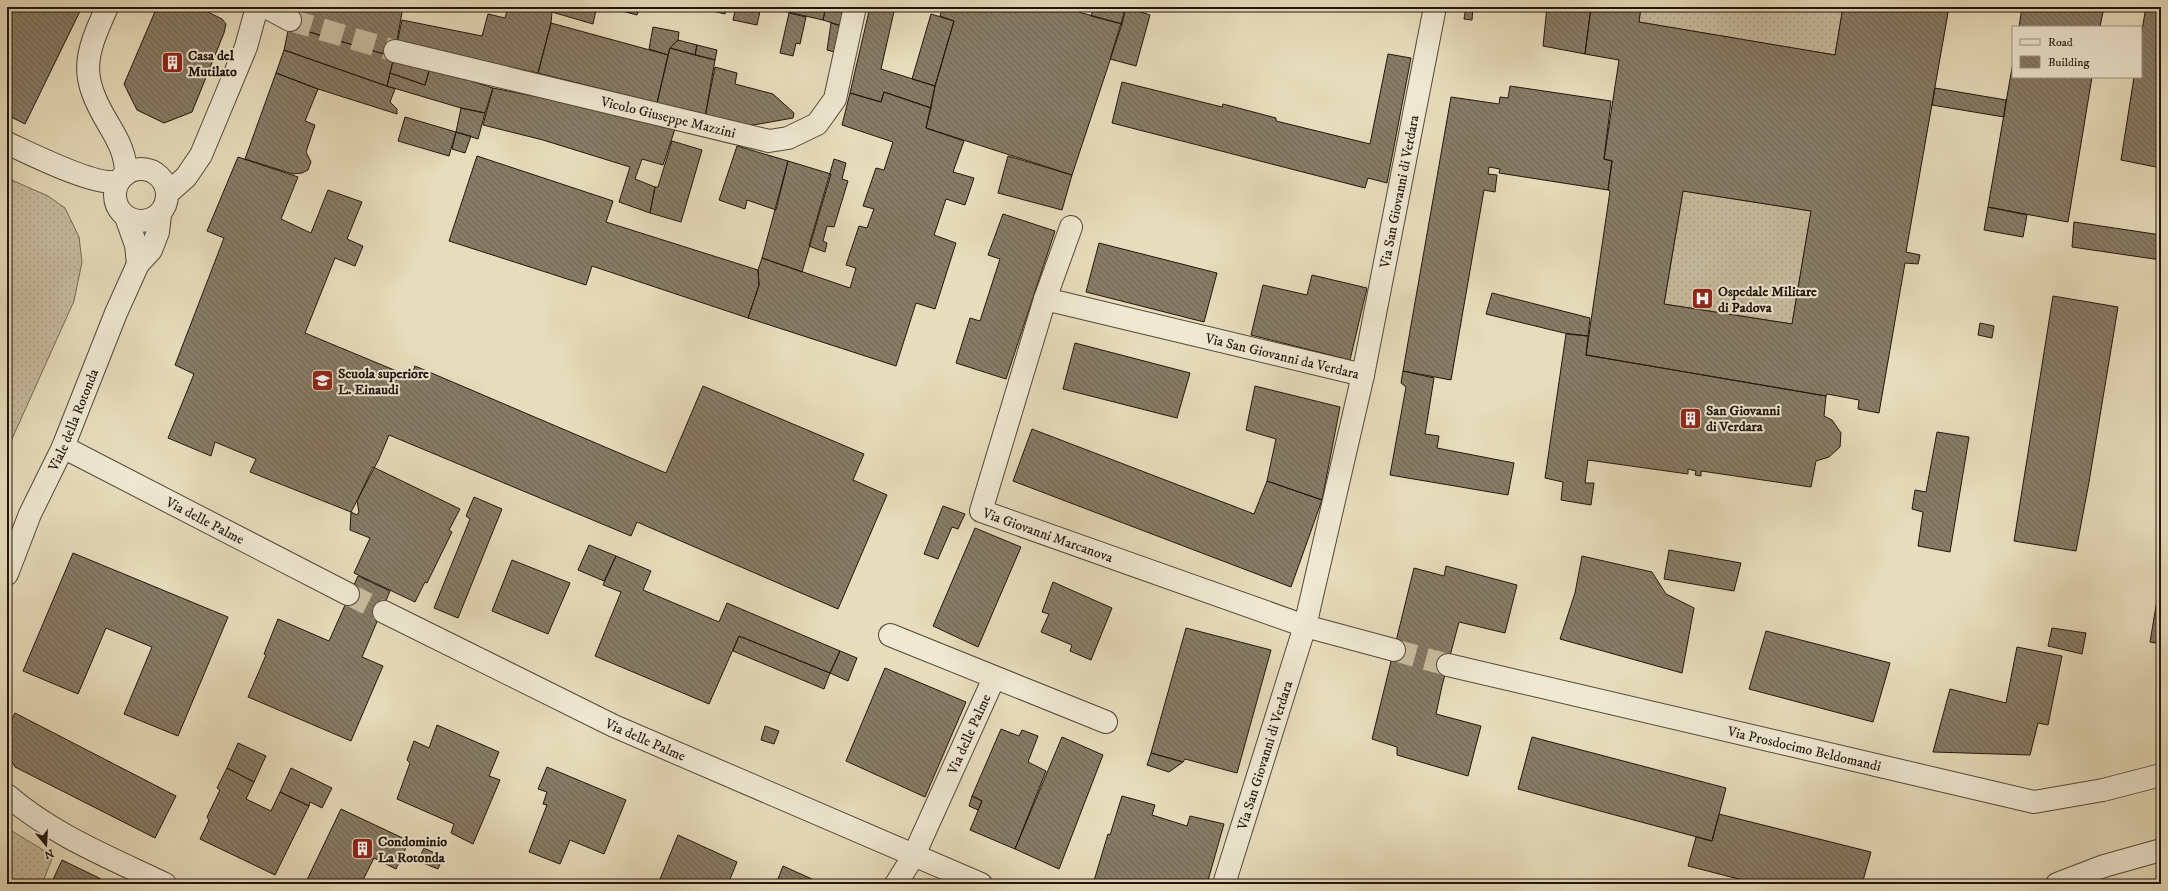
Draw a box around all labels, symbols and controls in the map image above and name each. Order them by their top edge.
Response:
legend [2012,26,2142,78]
text: Road [2048,35,2073,50]
place label: Casa del Mutilato [188,47,237,81]
building icon: Casa del Mutilato [159,50,185,76]
text: Building [2048,55,2089,70]
street label: Vicolo Giuseppe Mazzini [598,93,738,143]
street label: Via San Giovanni di Verdara [1376,114,1424,271]
place label: Ospedale Militare di Padova [1718,283,1817,317]
hospital icon: Ospedale Militare di Padova [1690,286,1716,312]
street label: Via San Giovanni da Verdara [1202,329,1361,384]
place label: Scuola superiore L. Einaudi [338,365,429,399]
street label: Viale della Rotonda [44,366,103,475]
school or university icon: Scuola superiore L. Einaudi [309,368,335,394]
place label: San Giovanni di Verdara [1706,402,1781,436]
building icon: San Giovanni di Verdara [1678,405,1704,431]
street label: Via delle Palme [162,493,247,549]
street label: Via Giovanni Marcanova [979,504,1115,567]
street label: Via San Giovanni di Verdara [1233,679,1297,833]
street label: Via delle Palme [943,691,996,778]
street label: Via delle Palme [601,715,688,766]
street label: Via Prosdocimo Beldomandi [1725,722,1883,776]
north arrow [26,825,66,865]
place label: Condominio La Rotonda [378,833,447,867]
building icon: Condominio La Rotonda [350,836,376,862]
text: N [42,846,55,862]

